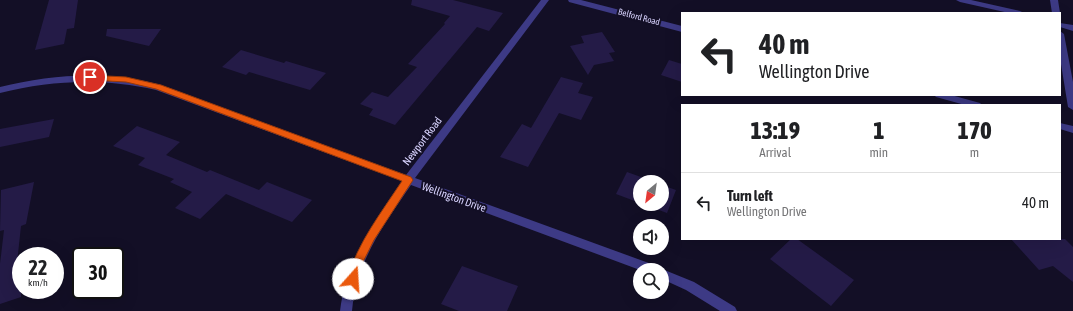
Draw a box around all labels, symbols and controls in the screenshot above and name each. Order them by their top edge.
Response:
street label: Belford Road [617,7,661,27]
icon: left [693,28,745,80]
text: 40 m [759,28,809,60]
pin [73,60,107,94]
text: Wellington Drive [759,61,869,82]
icon: arrive [79,66,101,88]
street label: Newport Road [400,115,444,167]
text: 13:19 [751,117,800,144]
text: 1 [873,117,884,144]
text: 170 [958,117,991,144]
text: Arrival [759,145,791,160]
text: min [869,145,888,160]
text: m [970,145,979,160]
north arrow [633,175,669,211]
map controls [633,175,669,299]
street label: Wellington Drive [420,180,488,214]
text: Turn left [727,187,773,204]
icon: left [693,192,715,214]
text: 40 m [1022,194,1049,211]
text: Wellington Drive [727,204,807,219]
button: sound [633,219,669,255]
speed limit sign: 30 [72,247,124,299]
text: 22 [29,256,47,279]
position arrow [332,258,374,300]
button: search [633,263,669,299]
text: km/h [28,277,48,288]

